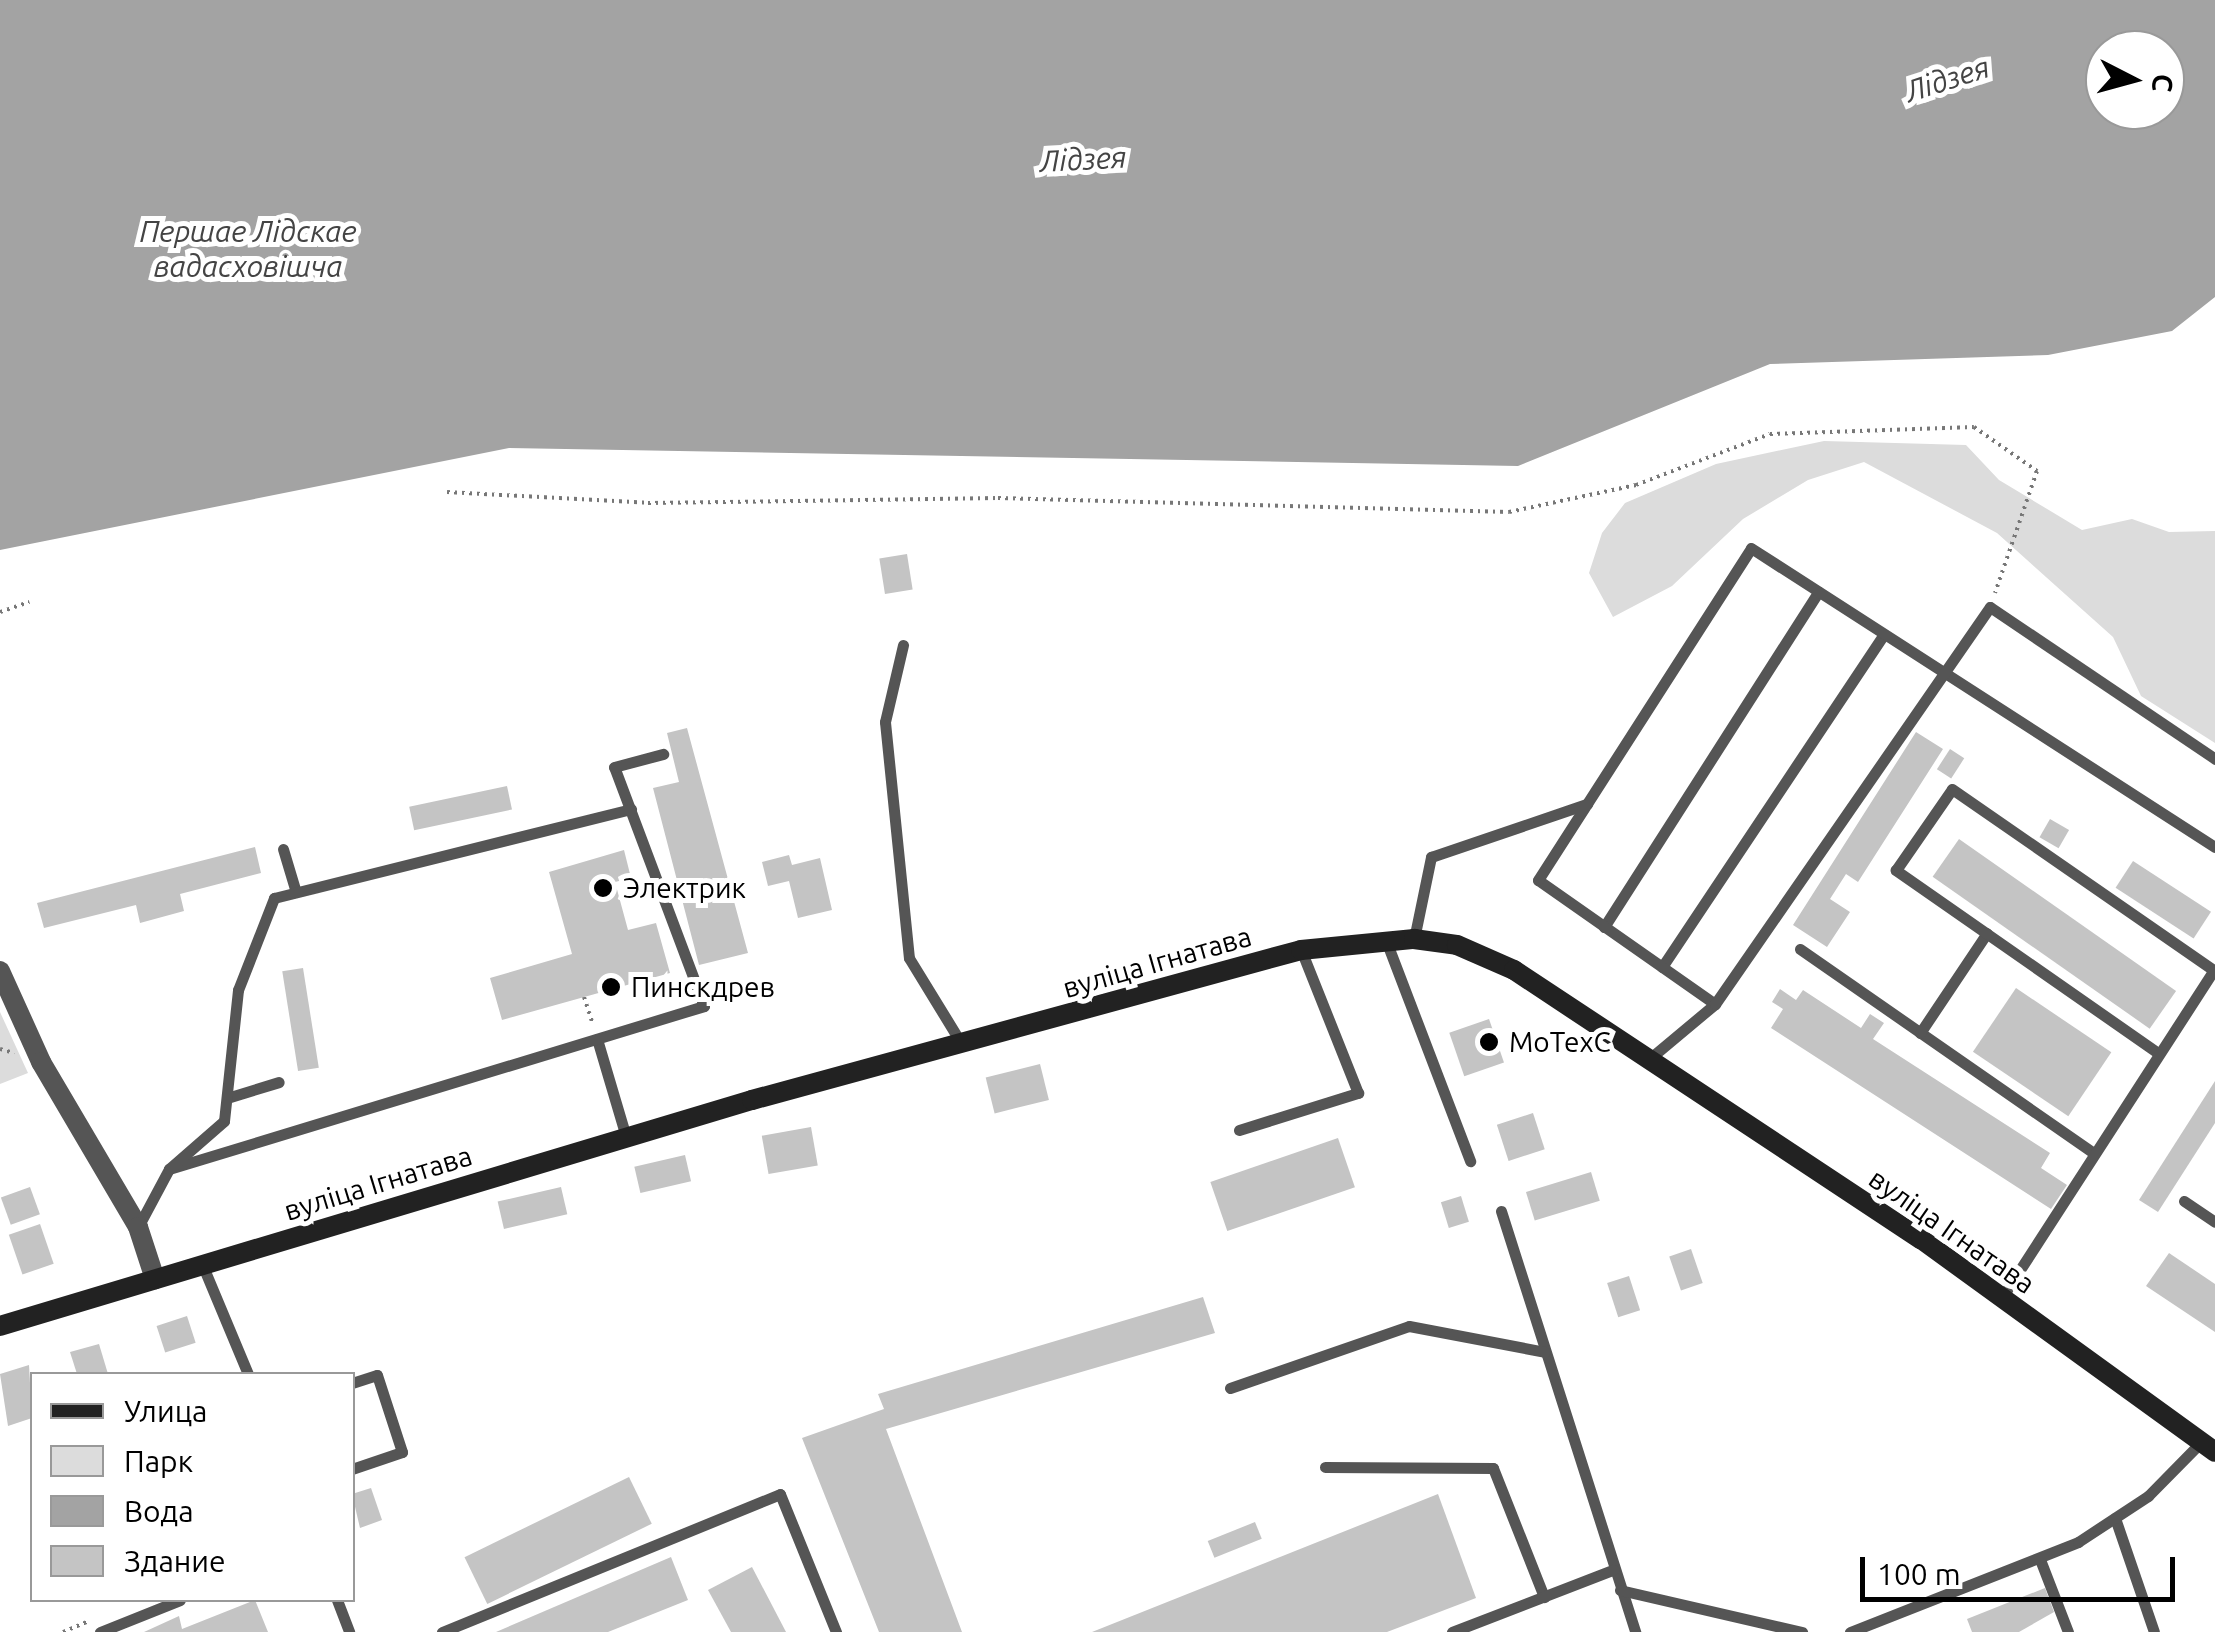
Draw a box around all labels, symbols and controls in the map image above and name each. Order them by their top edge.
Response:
north arrow [2085,30,2185,130]
water label: Лідзея [1900,49,1994,109]
text: С [2147,72,2180,94]
water label: Лідзея [1039,139,1127,179]
water label: Першае Лідскае вадасховішча [139,213,357,284]
place label: Электрик [623,871,746,905]
marker: Электрик [592,877,614,899]
street label: вуліца Ігнатава [1059,919,1255,1005]
place label: Пинскдрев [631,970,775,1004]
marker: Пинскдрев [600,976,622,998]
place label: MoTexC [1509,1025,1611,1059]
marker: MoTexC [1478,1031,1500,1053]
street label: вуліца Ігнатава [280,1138,476,1228]
street label: вуліца Ігнатава [1863,1161,2041,1301]
legend [30,1372,355,1602]
text: Улица [124,1394,208,1428]
text: Парк [124,1444,193,1478]
text: Вода [124,1494,194,1528]
scale bar [1865,1537,2180,1599]
text: Здание [124,1544,226,1578]
text: 100 m [1877,1557,1961,1591]

